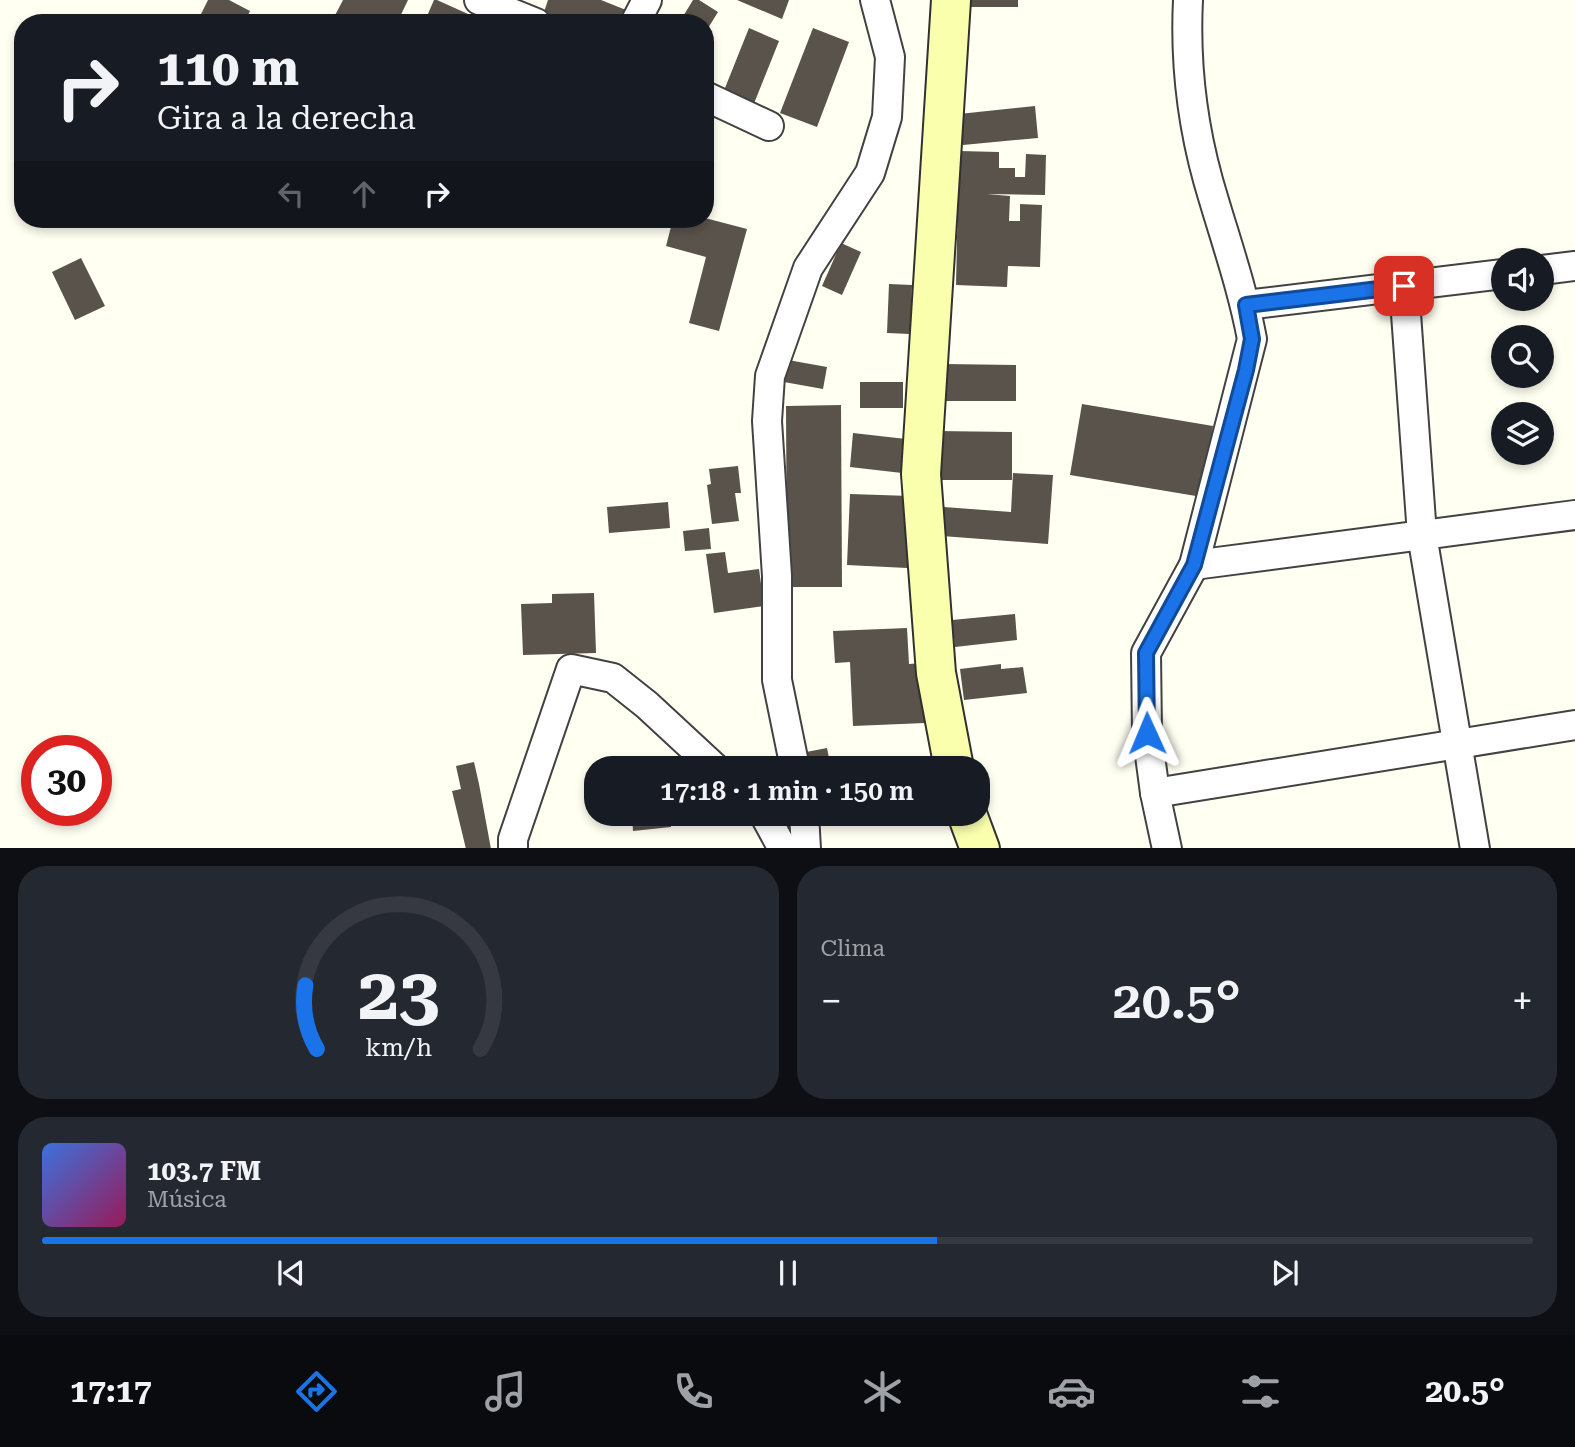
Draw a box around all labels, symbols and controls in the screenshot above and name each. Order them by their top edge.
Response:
text: 110 m [157,40,299,97]
icon: right [42,42,133,133]
text: Gira a la derecha [157,99,416,137]
icon: left [272,175,310,213]
icon: ahead [345,175,383,213]
icon: right [418,175,456,213]
map controls [1491,248,1554,465]
button: sound [1491,248,1554,311]
pin [1374,256,1434,316]
icon: arrive [1385,267,1423,305]
button: search [1491,325,1554,388]
button: layers [1491,402,1554,465]
position arrow [1110,696,1184,770]
speed limit sign: 30 [21,735,112,826]
text: 17:18 · 1 min · 150 m [660,776,914,806]
text: Clima [821,935,885,962]
text: 23 [357,952,439,1037]
text: 20.5° [1113,970,1241,1031]
text: − [821,979,842,1023]
text: + [1512,979,1533,1023]
text: km/h [365,1032,432,1061]
text: 103.7 FM [147,1156,261,1186]
text: Música [147,1186,227,1213]
icon: previous [272,1254,310,1292]
icon: pause [769,1254,807,1292]
icon: next [1266,1254,1304,1292]
icon: directions [292,1367,341,1416]
icon: music [481,1367,530,1416]
icon: phone [669,1367,718,1416]
icon: climate [858,1367,907,1416]
icon: car [1047,1367,1096,1416]
icon: filters [1236,1367,1285,1416]
text: 17:17 [70,1372,152,1410]
text: 20.5° [1425,1372,1505,1410]

